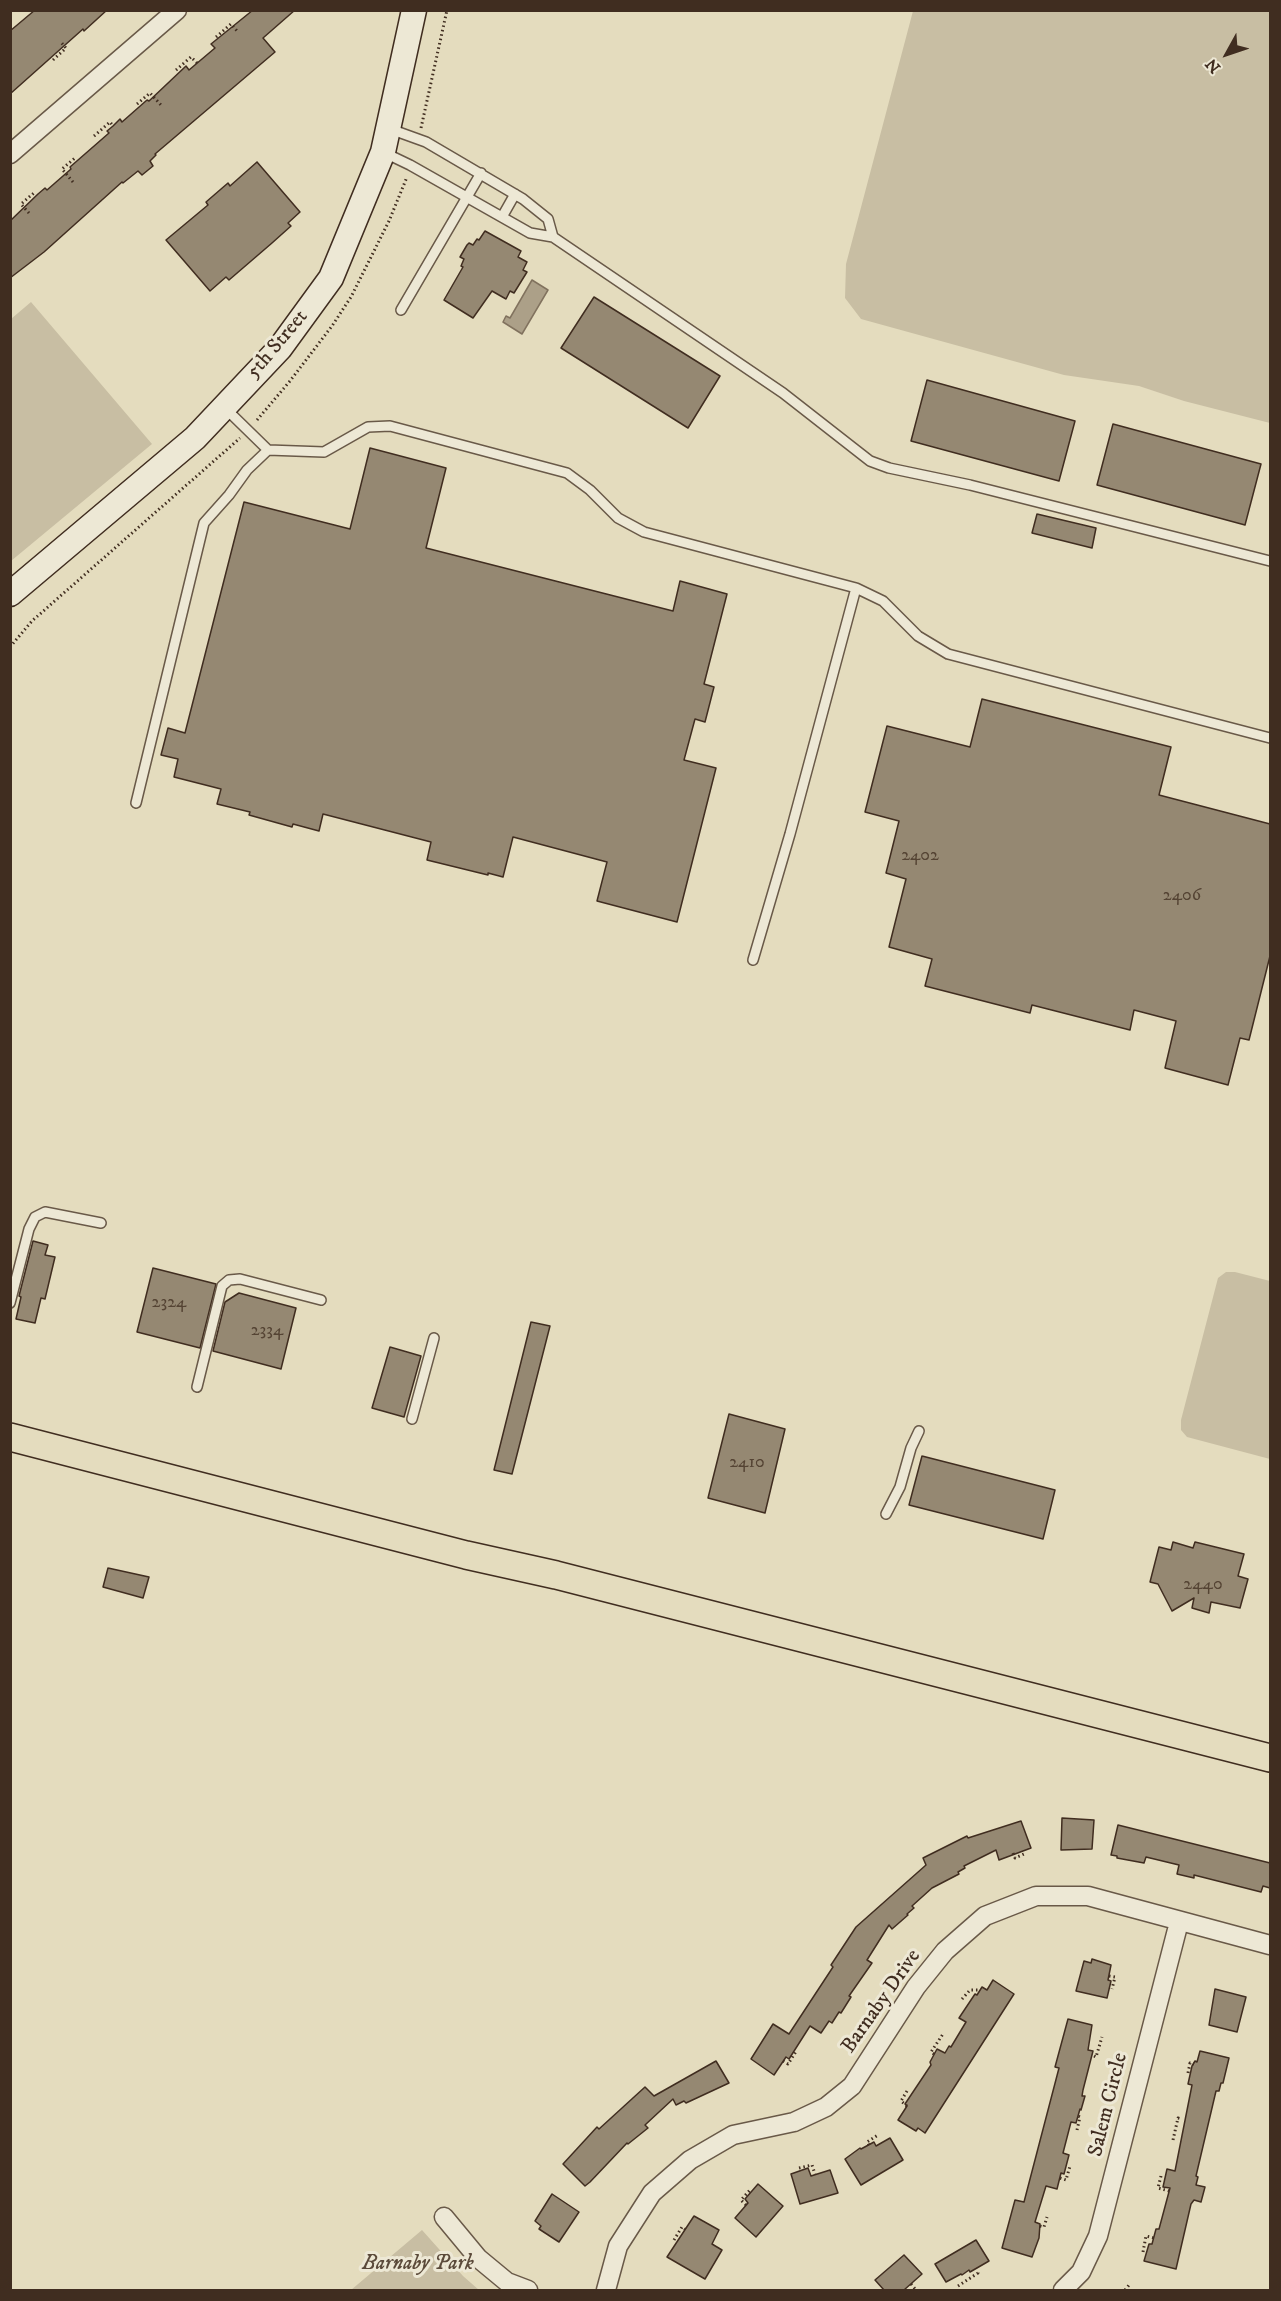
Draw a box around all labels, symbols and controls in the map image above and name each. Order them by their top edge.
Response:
north arrow [1197,24,1257,84]
text: N [1201,54,1225,77]
street label: 5th Street [242,305,314,385]
house number: 2402 [901,845,939,867]
house number: 2406 [1163,885,1201,907]
house number: 2324 [152,1292,186,1314]
house number: 2334 [251,1320,283,1342]
house number: 2410 [729,1452,765,1474]
house number: 2440 [1183,1574,1223,1596]
street label: Barnaby Drive [837,1945,927,2059]
street label: Salem Circle [1084,2050,1134,2160]
park label: Barnaby Park [362,2252,474,2278]

